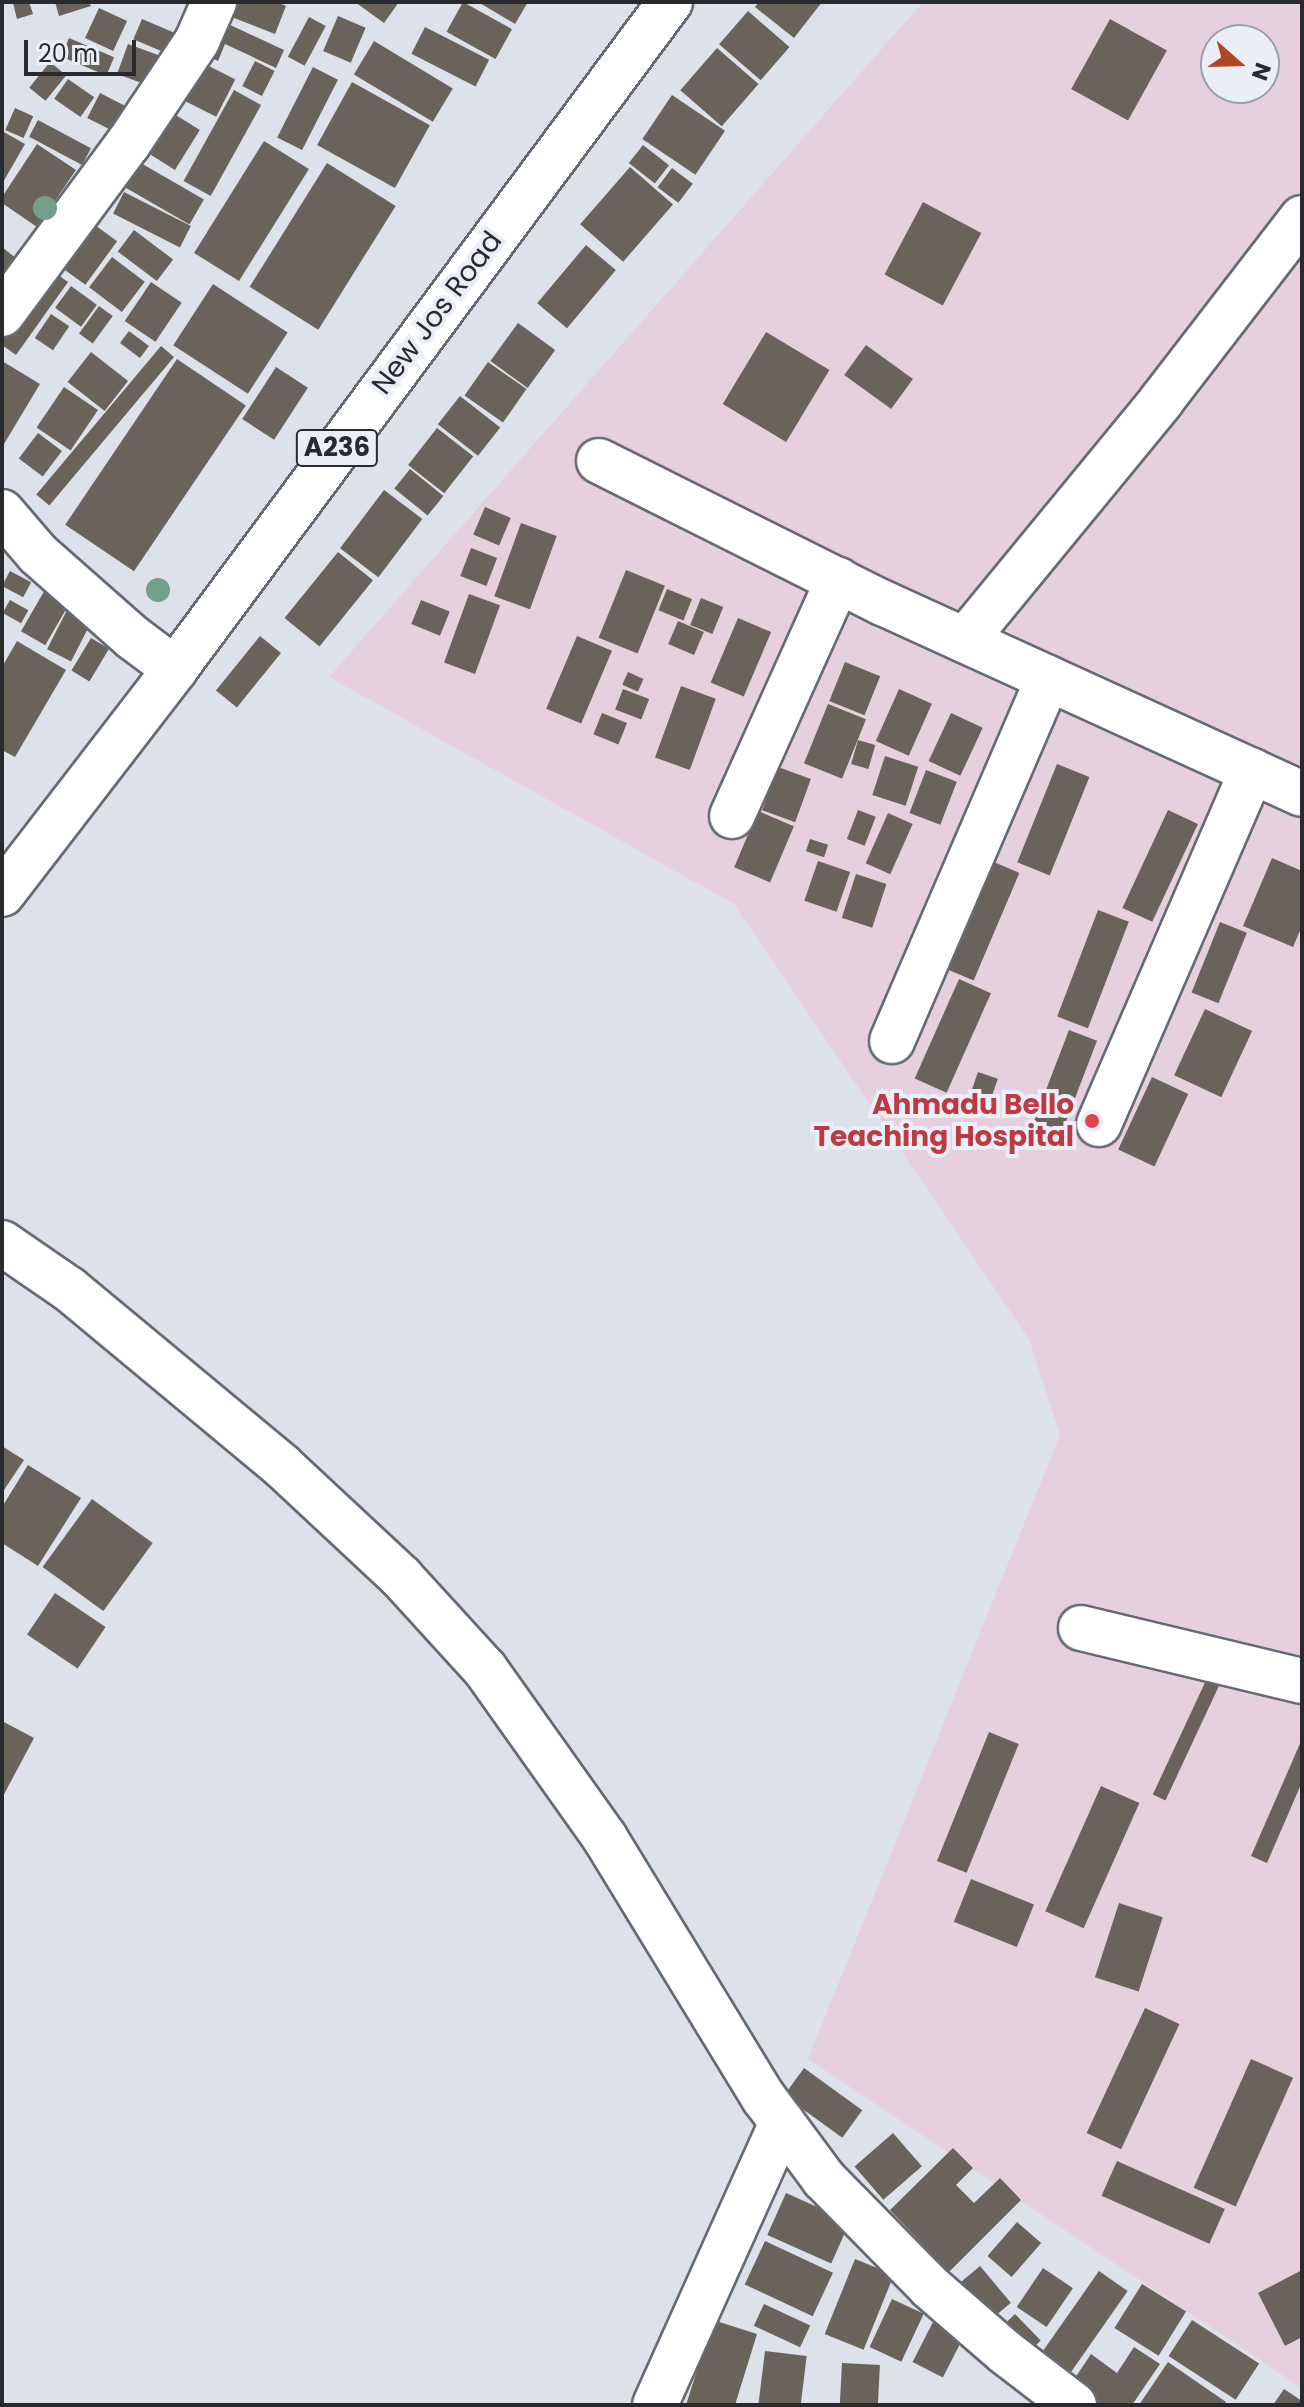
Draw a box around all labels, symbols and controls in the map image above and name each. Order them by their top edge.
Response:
scale bar [28,24,140,74]
north arrow [1200,24,1280,104]
text: 20 m [38,37,98,70]
text: N [1244,59,1279,85]
street label: New Jos Road [365,225,509,401]
road number: A236 [295,426,379,470]
place label: Ahmadu Bello Teaching Hospital [813,1088,1074,1154]
marker: Ahmadu Bello Teaching Hospital [1081,1110,1103,1132]

